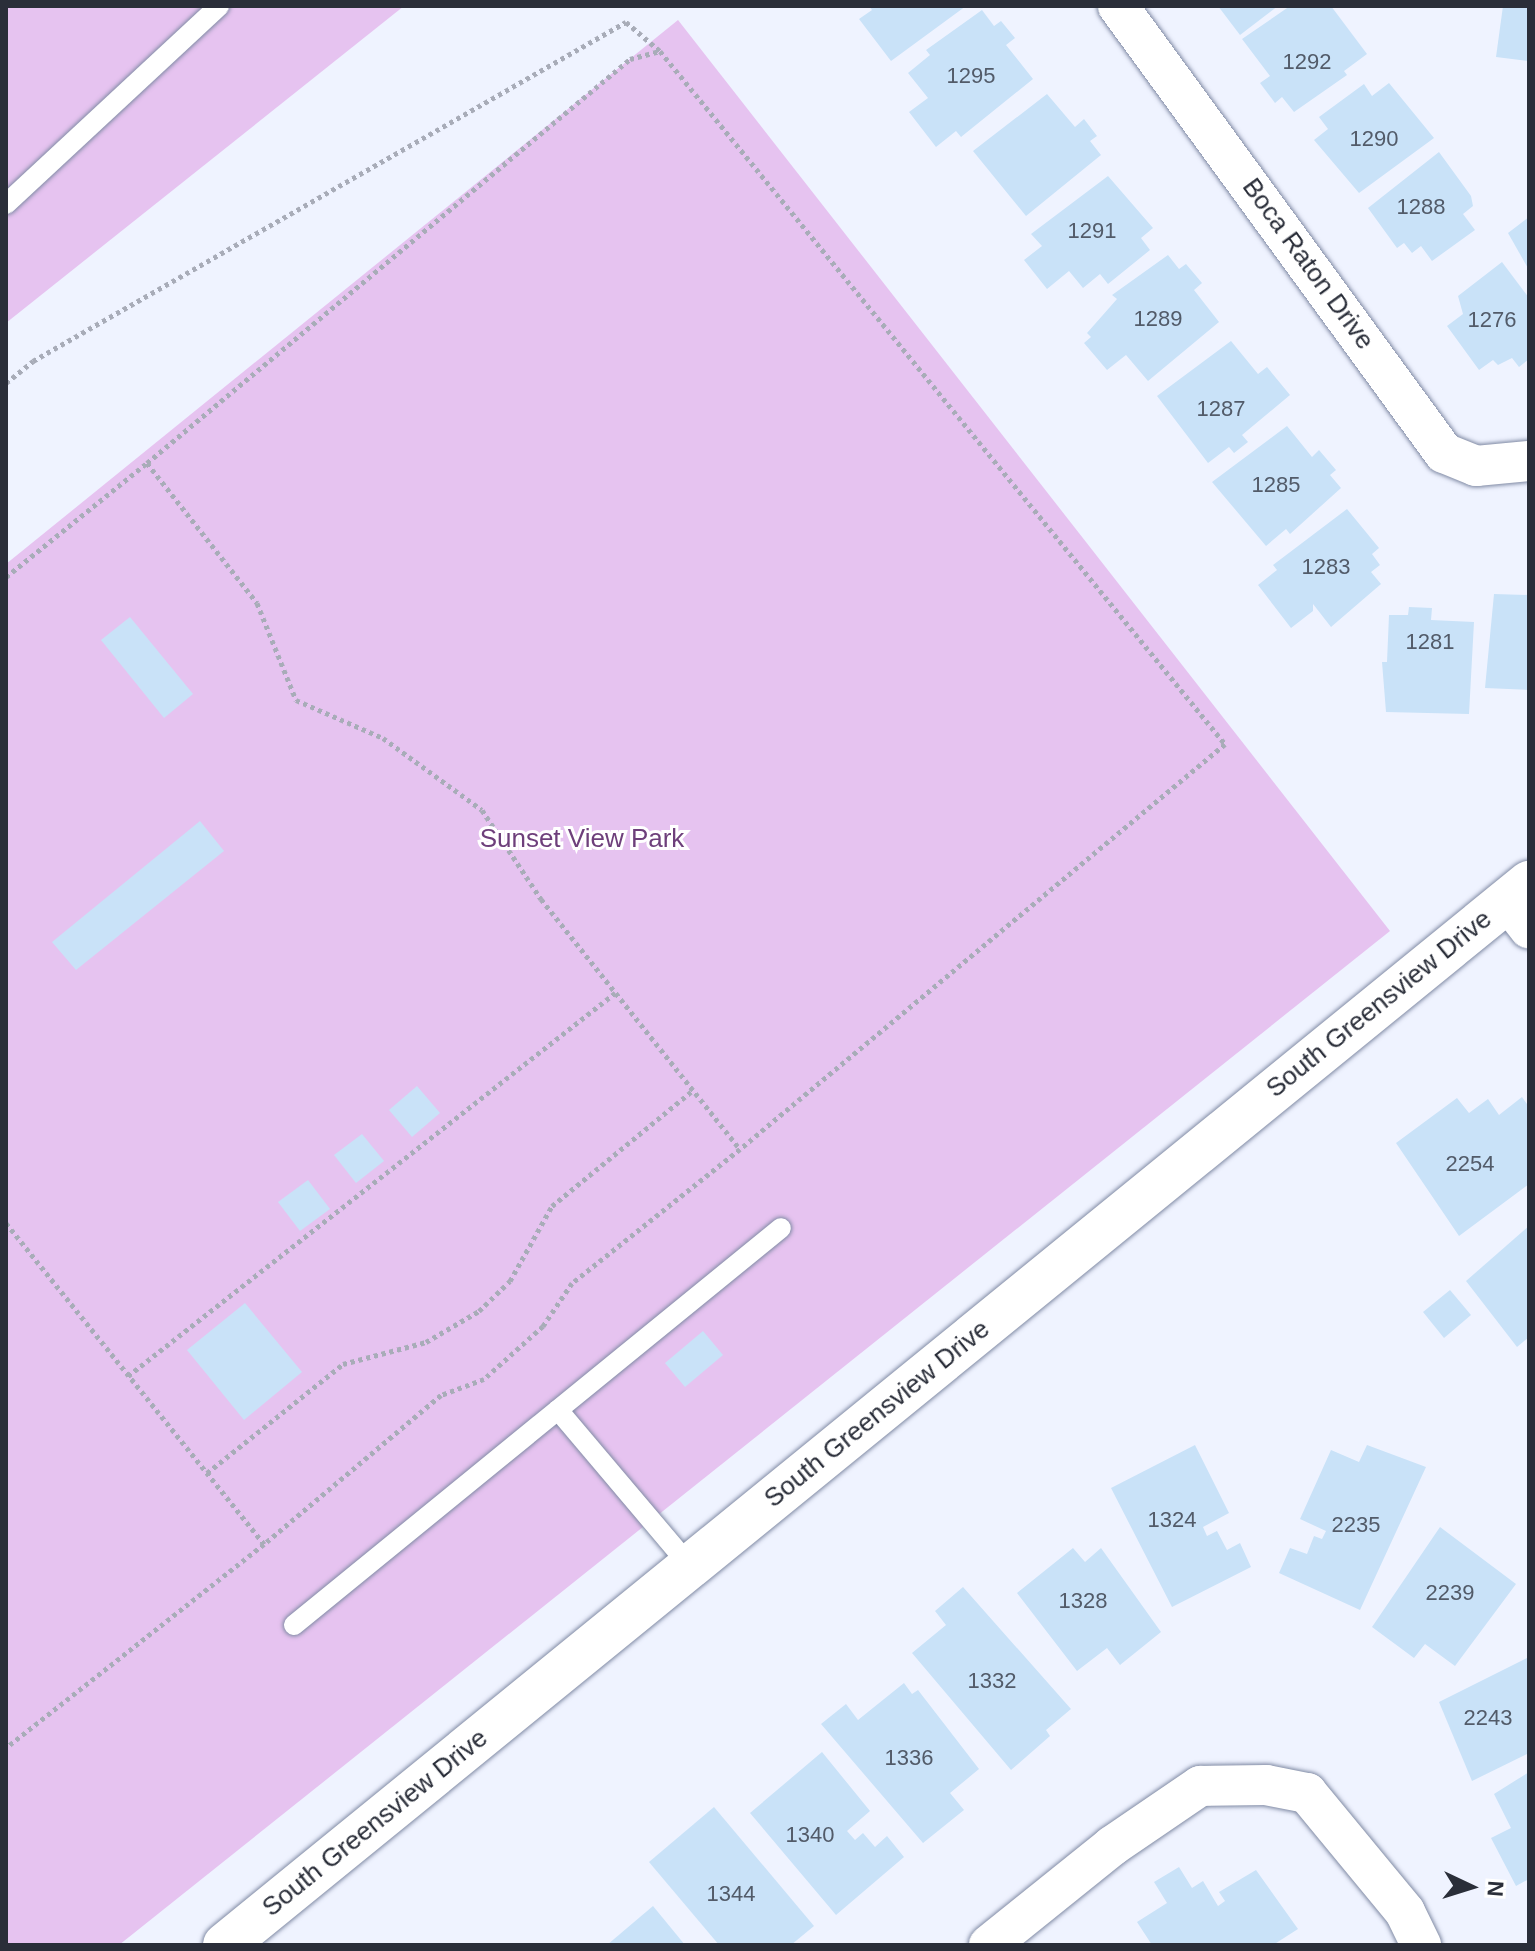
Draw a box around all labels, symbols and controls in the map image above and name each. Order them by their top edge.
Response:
house number: 1292 [1283,49,1331,75]
house number: 1295 [947,63,995,89]
house number: 1290 [1350,126,1398,152]
street label: Boca Raton Drive [1235,172,1381,356]
house number: 1288 [1397,194,1445,220]
house number: 1291 [1068,218,1116,244]
house number: 1289 [1134,306,1182,332]
house number: 1276 [1468,307,1516,333]
house number: 1287 [1197,396,1245,422]
house number: 1285 [1252,472,1300,498]
house number: 1283 [1302,554,1350,580]
house number: 1281 [1406,629,1454,655]
park label: Sunset View Park [480,823,684,855]
street label: South Greensview Drive [1260,904,1498,1104]
house number: 2254 [1446,1151,1494,1177]
street label: South Greensview Drive [758,1314,996,1514]
house number: 1324 [1148,1507,1196,1533]
house number: 2235 [1332,1512,1380,1538]
house number: 2239 [1426,1580,1474,1606]
house number: 1328 [1059,1588,1107,1614]
house number: 1332 [968,1668,1016,1694]
house number: 2243 [1464,1705,1512,1731]
street label: South Greensview Drive [256,1723,494,1923]
house number: 1336 [885,1745,933,1771]
house number: 1340 [786,1822,834,1848]
north arrow [1431,1847,1511,1927]
text: N [1482,1880,1508,1897]
house number: 1344 [707,1881,755,1907]

